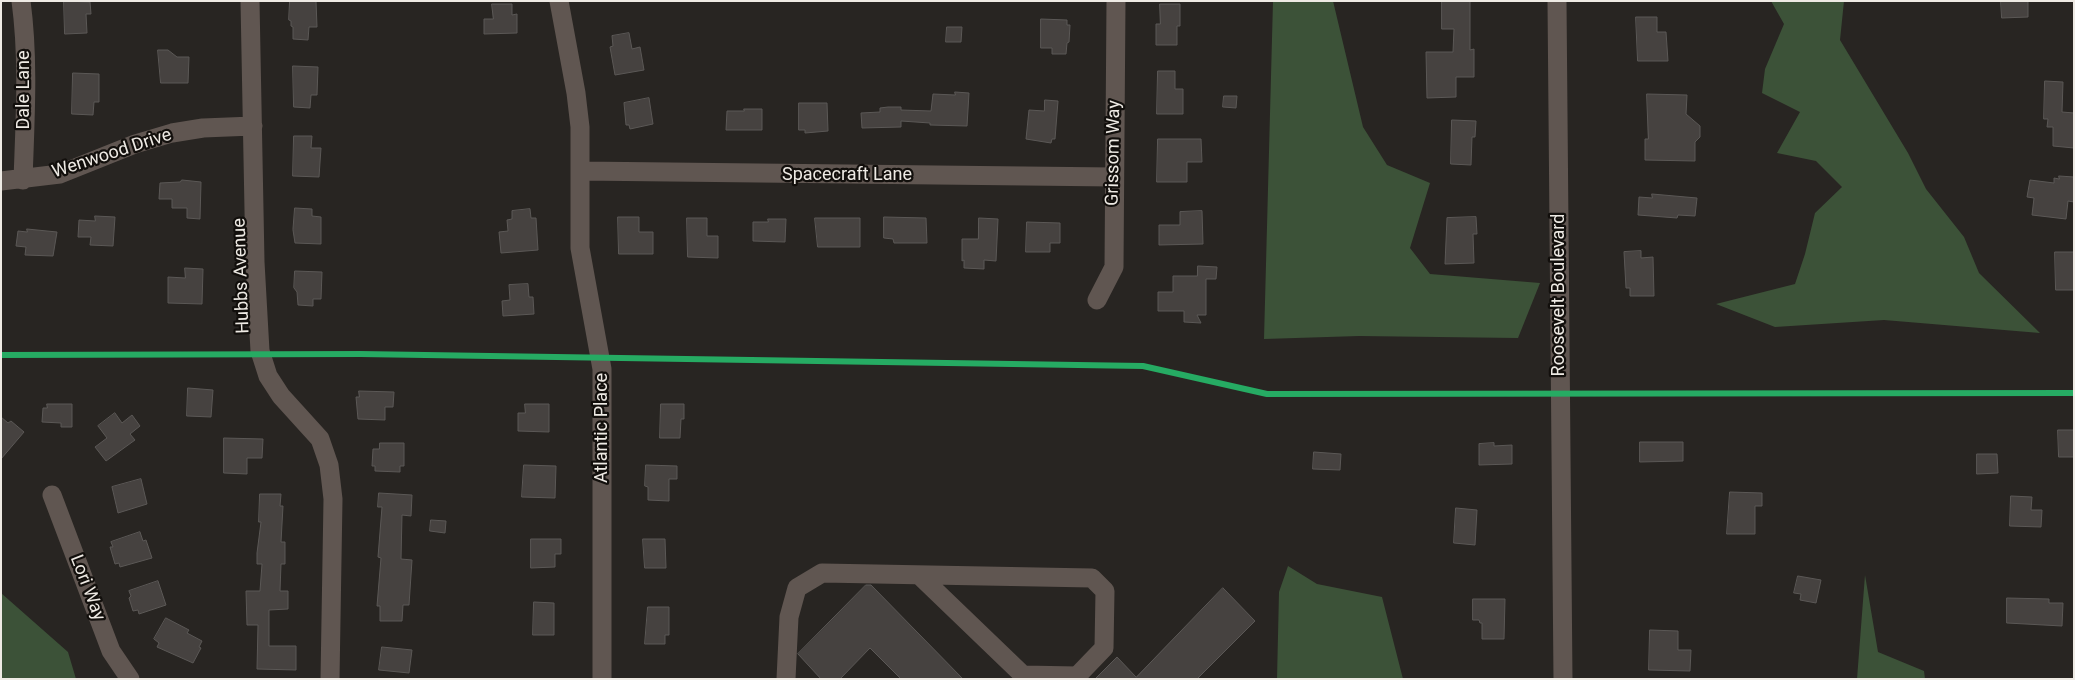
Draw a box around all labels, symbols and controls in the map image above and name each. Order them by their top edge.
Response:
street label: Dale Lane [13,51,35,129]
street label: Grissom Way [1102,100,1126,206]
street label: Wenwood Drive [50,125,174,183]
street label: Spacecraft Lane [782,164,912,186]
street label: Roosevelt Boulevard [1548,214,1570,376]
street label: Hubbs Avenue [229,218,255,334]
street label: Atlantic Place [591,373,613,483]
street label: Lori Way [65,552,109,624]

